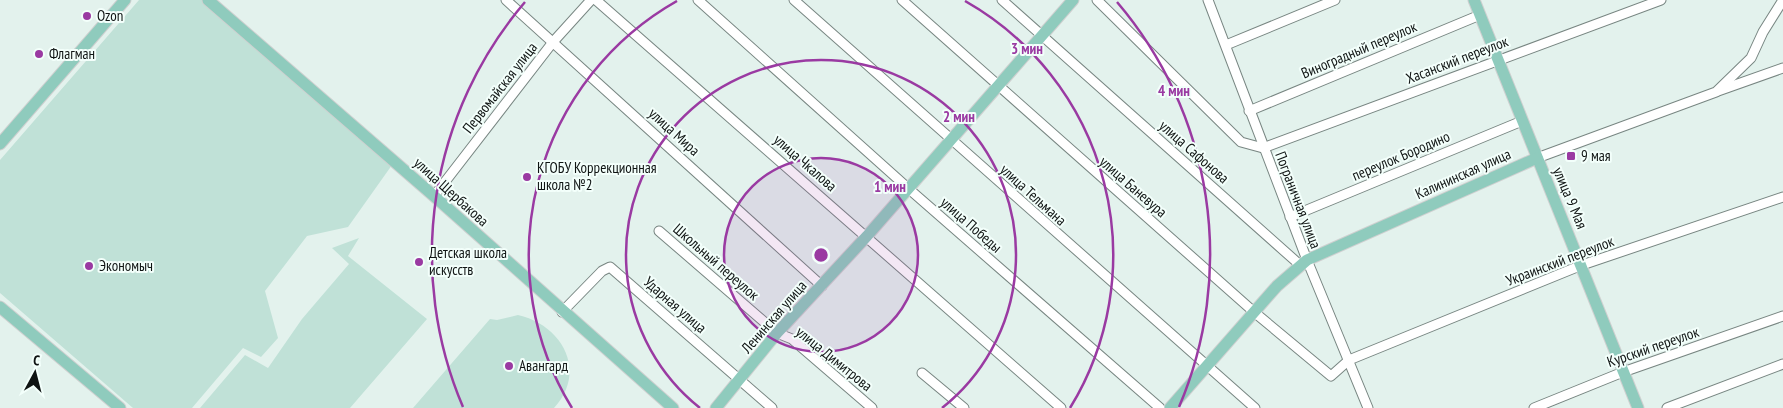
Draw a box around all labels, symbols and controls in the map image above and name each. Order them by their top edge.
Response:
place label: Ozon [97,6,123,25]
marker: Ozon [81,10,93,22]
street label: Виноградный переулок [1298,17,1420,82]
street label: Хасанский переулок [1403,31,1511,88]
street label: Первомайская улица [458,38,541,137]
text: 3 мин [1011,39,1043,58]
place label: Флагман [49,44,95,63]
marker: Флагман [33,48,45,60]
text: 4 мин [1158,81,1190,100]
street label: улица Мира [645,104,704,160]
text: 2 мин [943,107,975,126]
street label: улица Сафонова [1155,116,1233,187]
street label: переулок Бородино [1349,126,1453,185]
street label: улица Чкалова [770,130,841,195]
street label: Калининская улица [1412,144,1513,203]
place label: 9 мая [1581,146,1611,165]
street label: Пограничная улица [1271,149,1326,251]
marker: 9 мая [1565,150,1577,162]
street label: улица Баневура [1096,152,1171,221]
street label: улица Щербакова [410,153,493,230]
place label: КГОБУ Коррекционная школа №2 [537,158,657,194]
street label: улица Тельмана [996,160,1070,229]
street label: улица 9 Мая [1549,164,1592,232]
marker: КГОБУ Коррекционная школа №2 [521,171,533,183]
text: 1 мин [874,177,906,196]
street label: улица Победы [937,193,1006,257]
street label: Школьный переулок [669,219,763,304]
street label: Украинский переулок [1503,231,1617,290]
place label: Детская школа искусств [429,243,507,279]
centre of rings [812,246,830,264]
place label: Экономыч [99,256,153,275]
marker: Детская школа искусств [413,256,425,268]
marker: Экономыч [83,260,95,272]
street label: Ударная улица [640,272,711,337]
street label: Ленинская улица [736,276,810,358]
street label: улица Димитрова [792,322,876,395]
street label: Курский переулок [1604,322,1701,371]
north arrow [10,348,60,398]
text: С [32,351,41,369]
place label: Авангард [519,356,569,375]
marker: Авангард [503,360,515,372]

